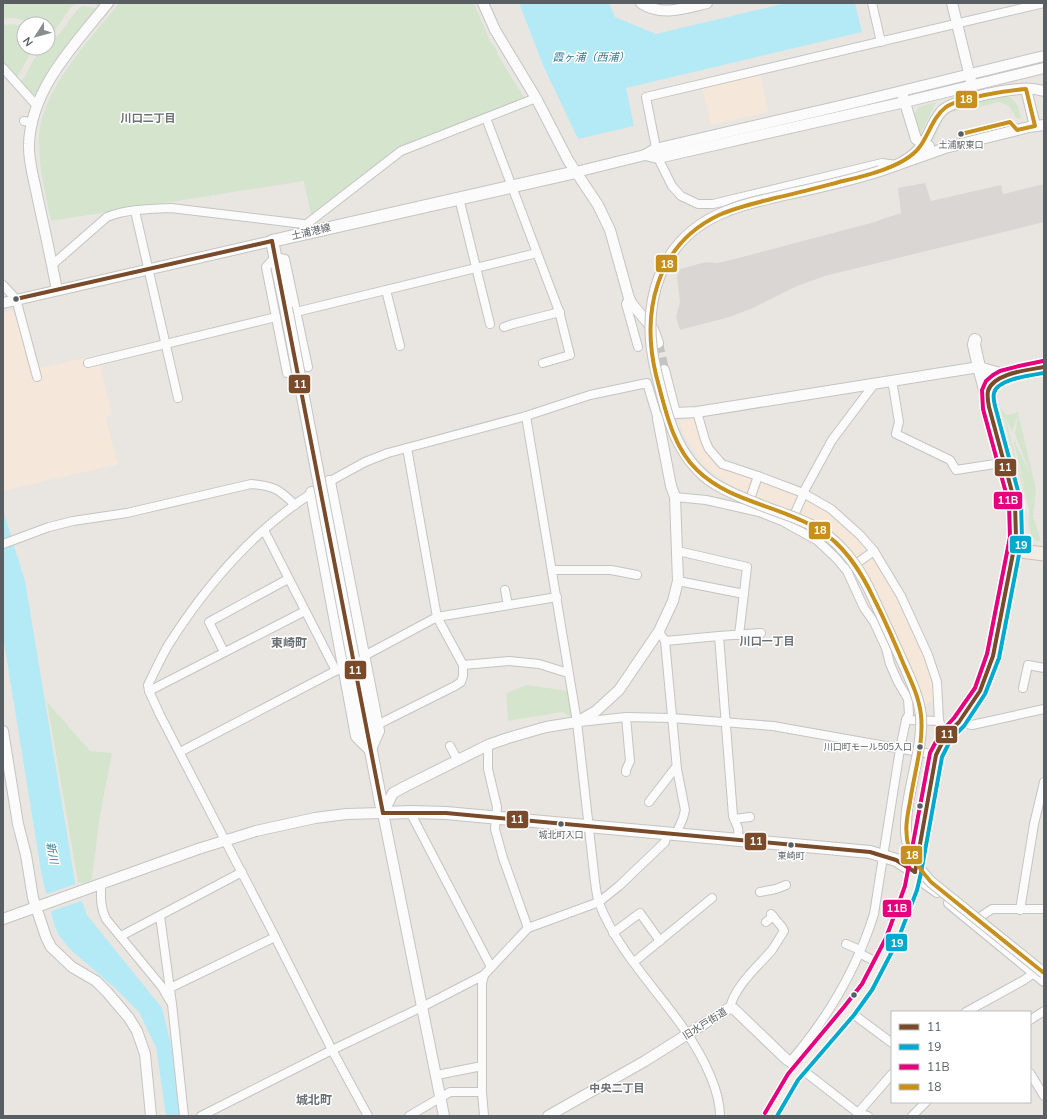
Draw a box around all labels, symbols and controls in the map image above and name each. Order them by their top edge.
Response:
north arrow [16,16,56,56]
text: N [20,34,37,49]
water label: 霞ヶ浦（西浦） [553,50,630,65]
line badge: 18 [955,90,978,109]
text: 18 [959,92,973,107]
district label: 川口二丁目 [121,111,176,126]
marker: 土浦駅東口 [956,129,966,139]
place label: 土浦駅東口 [938,139,984,151]
street label: 土浦港線 [290,221,332,243]
line badge: 18 [655,254,678,273]
text: 18 [660,257,674,272]
unlabelled marker [11,294,21,304]
line badge: 11 [288,374,311,394]
text: 11 [293,377,307,392]
line badge: 11 [994,458,1017,477]
text: 11 [998,460,1012,475]
line badge: 11B [993,491,1023,510]
text: 11B [998,493,1018,508]
line badge: 18 [808,521,831,540]
text: 18 [813,523,827,538]
line badge: 19 [1009,535,1032,554]
text: 19 [1014,538,1028,553]
district label: 川口一丁目 [740,634,795,649]
district label: 東崎町 [271,635,307,651]
line badge: 11 [344,660,367,680]
text: 11 [348,663,362,678]
line badge: 11 [935,725,958,744]
text: 11 [940,727,954,742]
place label: 川口町モール505入口 [824,741,912,753]
marker: 川口町モール505入口 [915,742,925,752]
unlabelled marker [915,801,925,811]
line badge: 11 [506,810,529,829]
text: 11 [510,812,524,827]
marker: 城北町入口 [556,819,566,829]
place label: 城北町入口 [538,829,584,841]
line badge: 11 [744,832,767,851]
text: 11 [749,834,763,849]
marker: 東崎町 [786,840,796,850]
water label: 新川 [43,841,62,866]
line badge: 18 [900,845,923,865]
text: 18 [905,848,919,863]
place label: 東崎町 [777,850,805,862]
line badge: 11B [882,899,912,918]
text: 11B [887,901,907,916]
line badge: 19 [885,933,908,952]
text: 19 [890,936,904,951]
unlabelled marker [849,990,859,1000]
street label: 旧水戸街道 [680,1005,730,1043]
legend [891,1011,1031,1103]
text: 11 [927,1019,941,1035]
text: 19 [927,1039,941,1055]
text: 11B [927,1059,950,1075]
text: 18 [927,1079,941,1095]
district label: 中央二丁目 [590,1081,645,1096]
district label: 城北町 [296,1092,332,1108]

